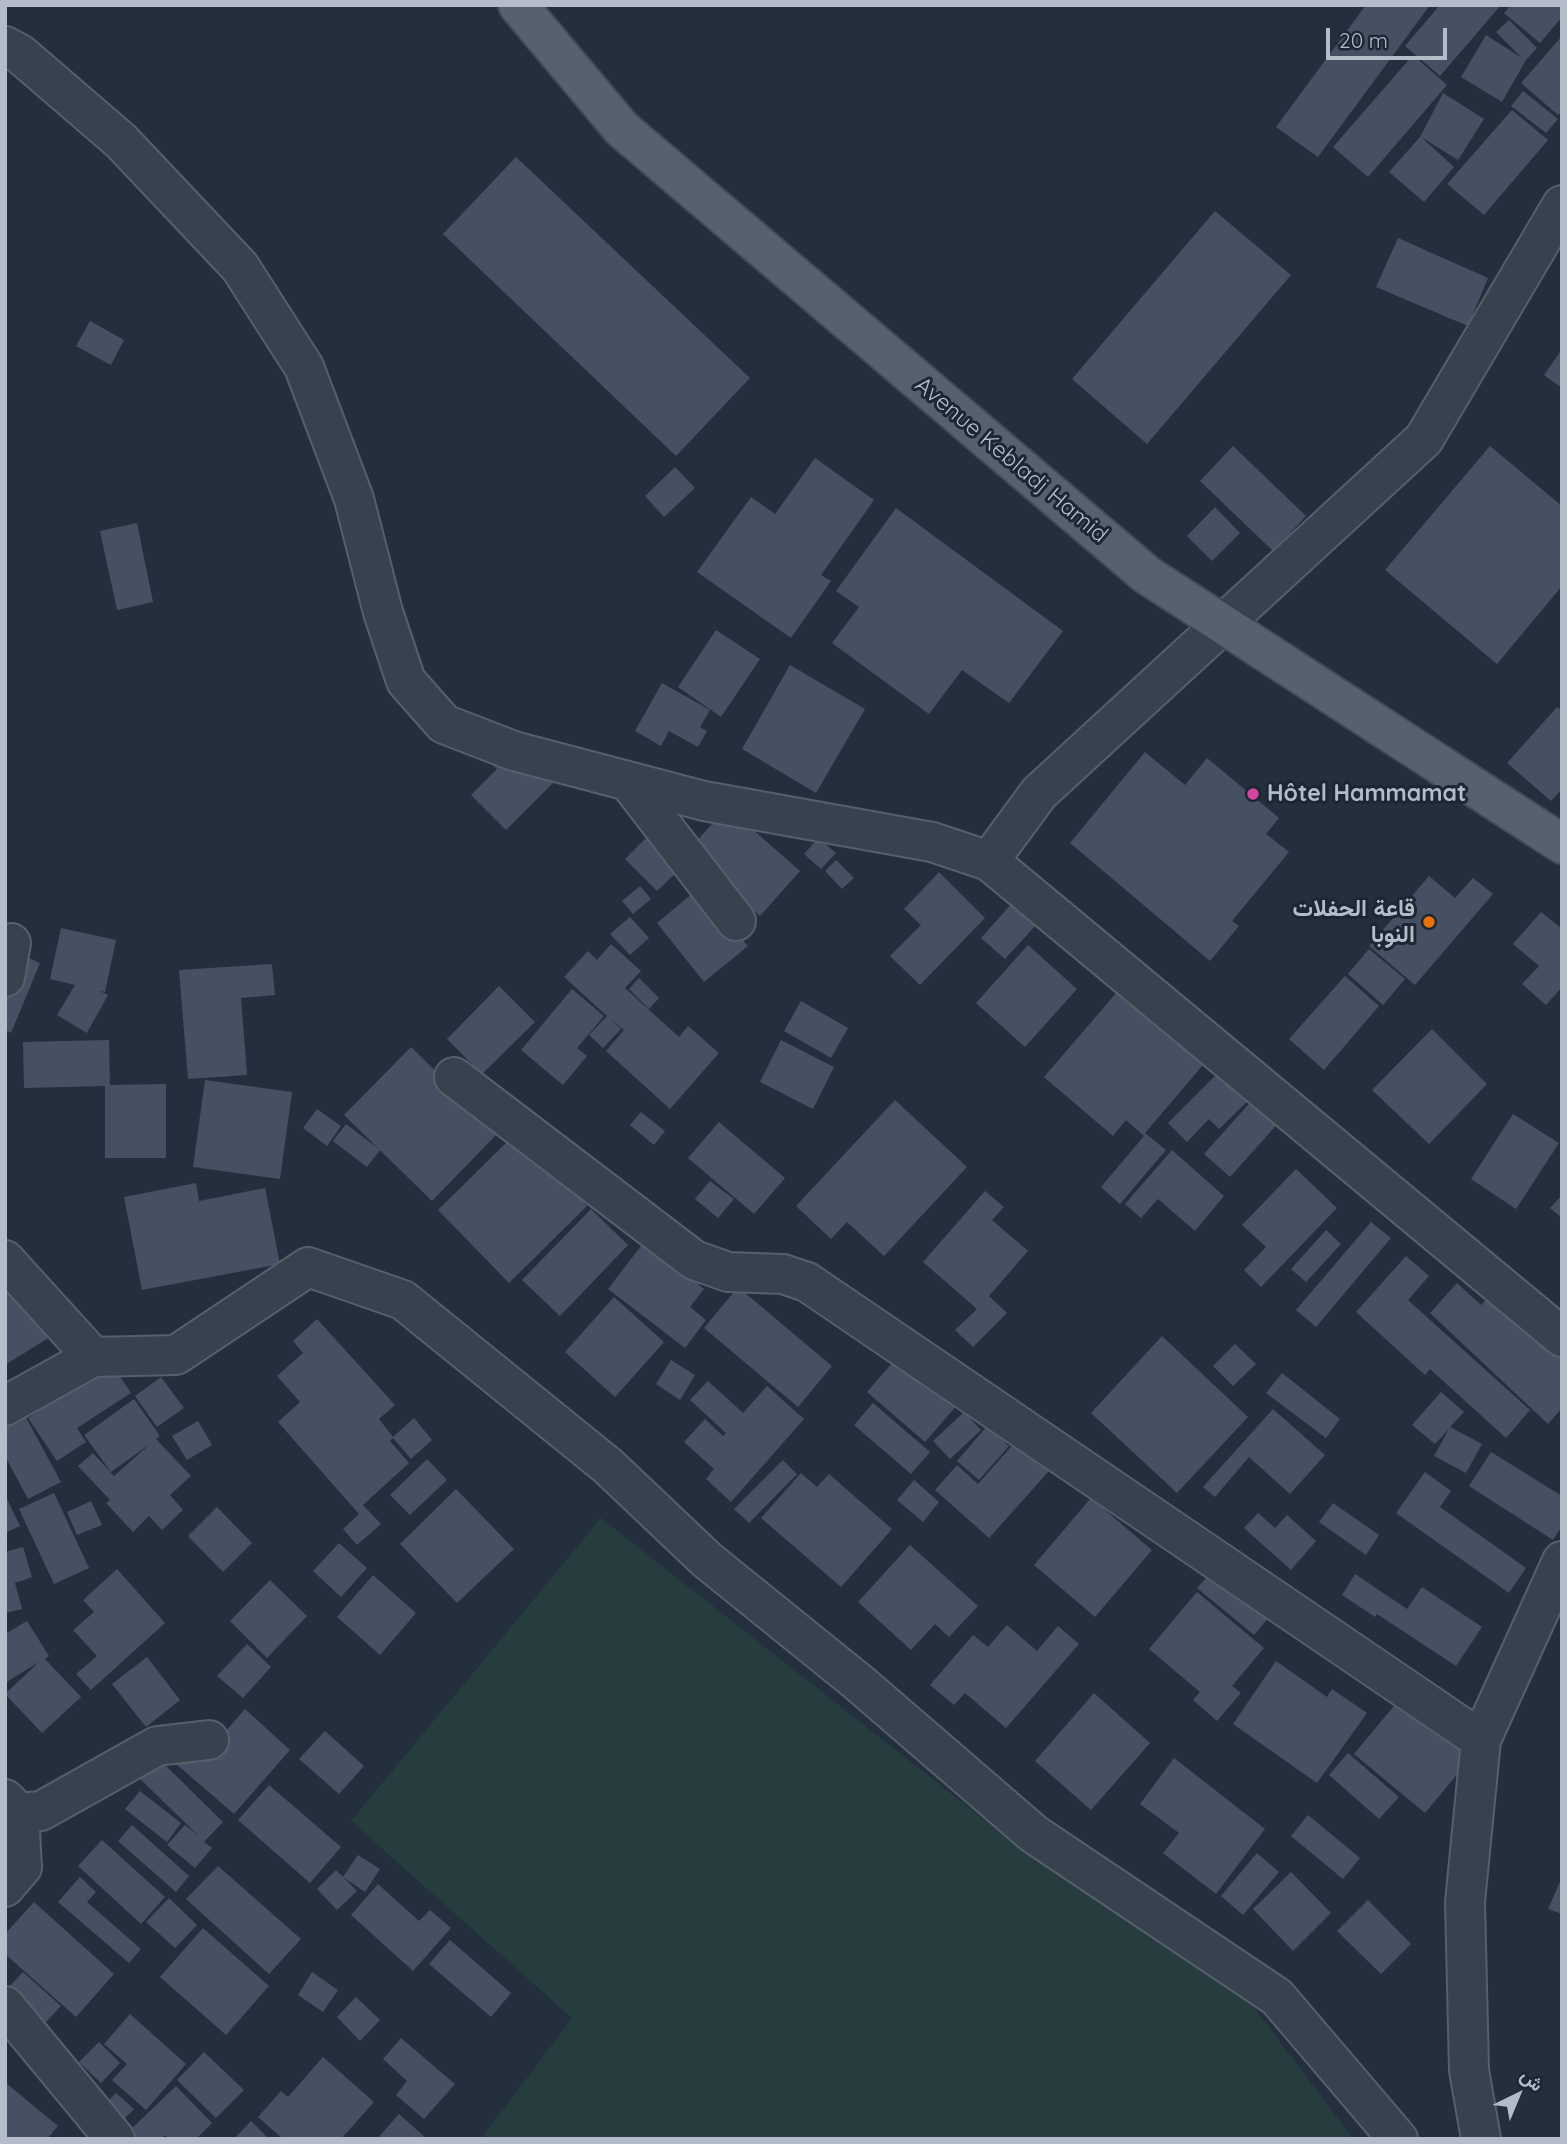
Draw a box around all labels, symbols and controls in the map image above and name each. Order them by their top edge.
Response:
scale bar [1329,14,1450,58]
text: 20 m [1339,27,1388,53]
street label: Avenue Kebladj Hamid [909,371,1113,549]
place label: Hôtel Hammamat [1267,780,1466,808]
marker: Hôtel Hammamat [1245,786,1261,802]
place label: قاعة الحفلات النوبا [1292,895,1415,949]
marker: قاعة الحفلات النوبا [1421,914,1437,930]
north arrow [1483,2060,1553,2130]
text: ش [1516,2063,1549,2096]

